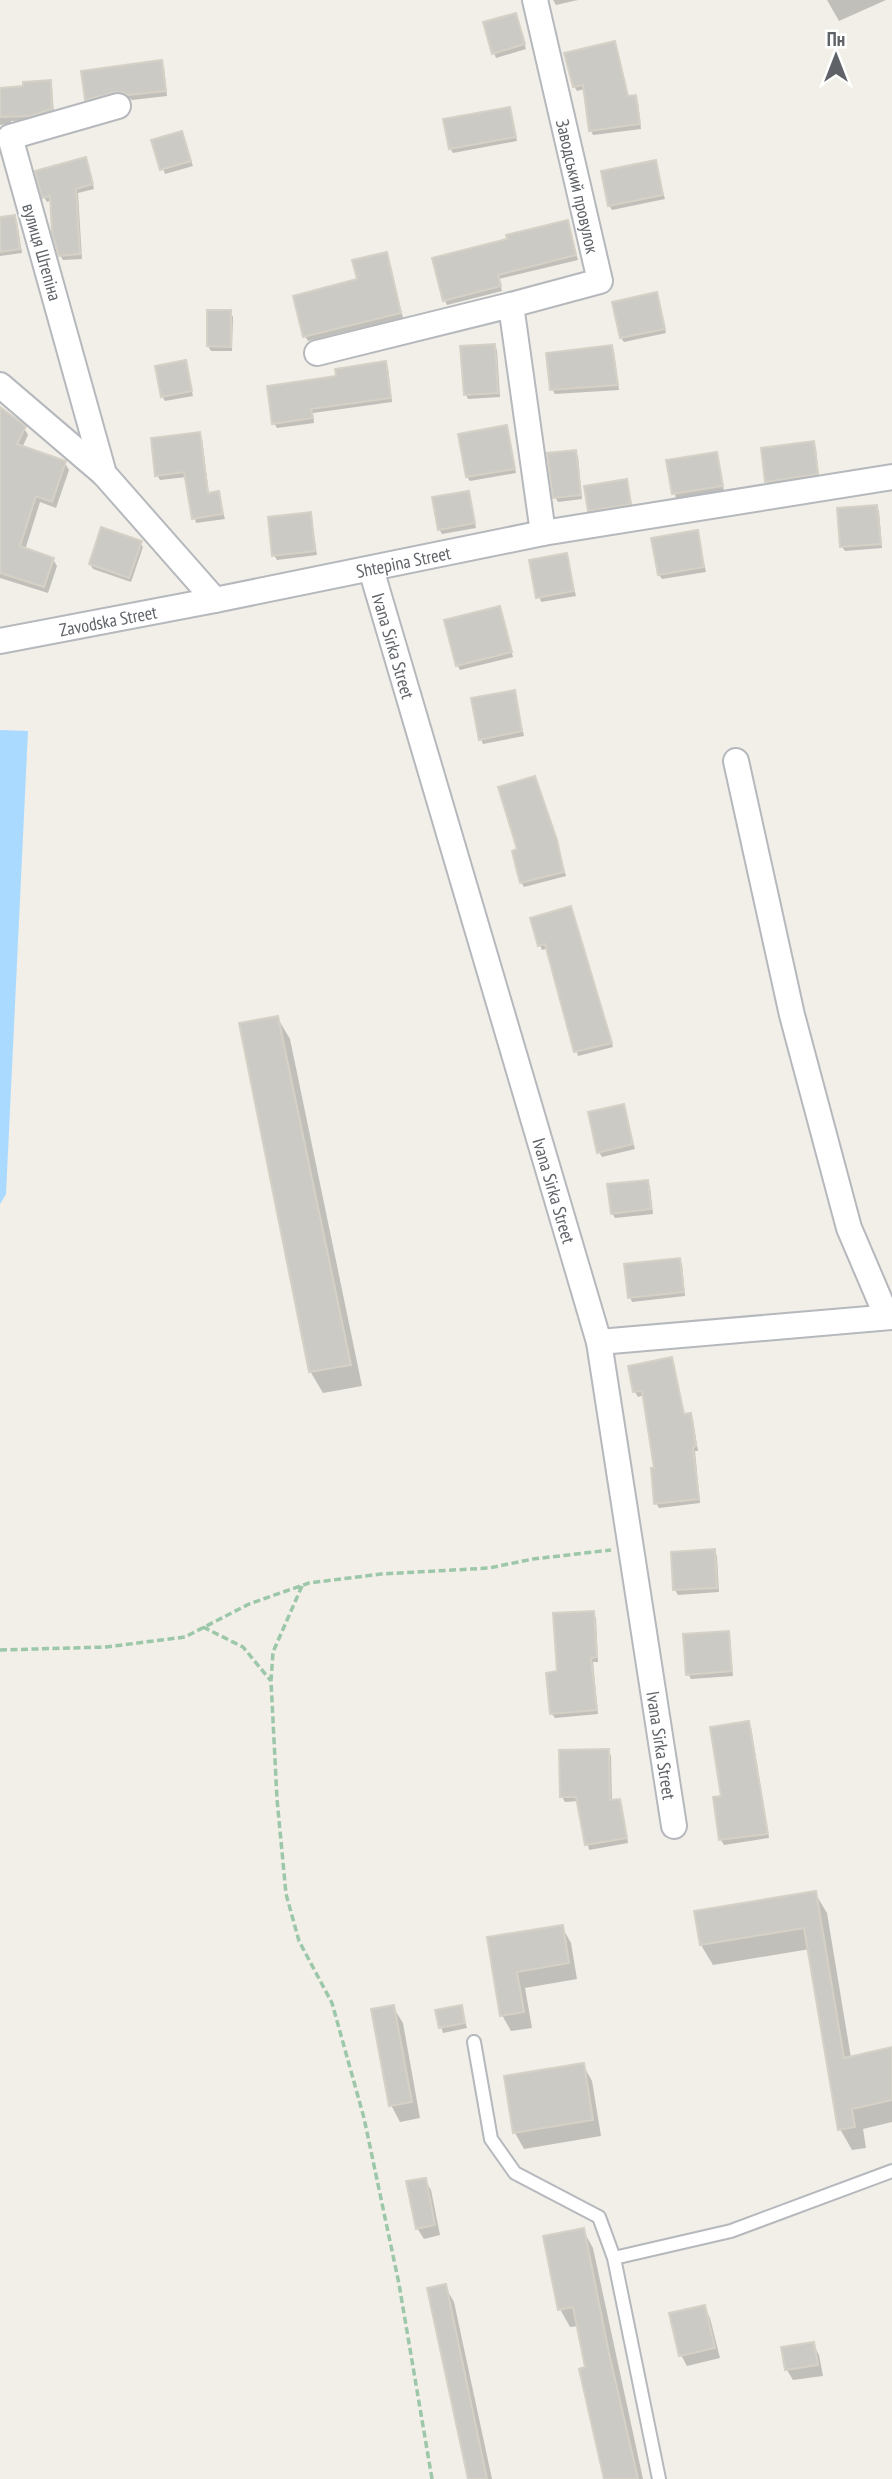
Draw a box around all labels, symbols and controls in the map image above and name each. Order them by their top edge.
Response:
north arrow [801,21,871,91]
text: Пн [827,27,845,51]
street label: Заводський провулок [551,117,605,255]
street label: вулиця Штепіна [17,201,67,303]
street label: Shtepina Street [354,541,453,582]
street label: Ivana Sirka Street [367,590,420,701]
street label: Zavodska Street [57,600,159,641]
street label: Ivana Sirka Street [528,1135,581,1246]
street label: Ivana Sirka Street [642,1690,681,1801]

